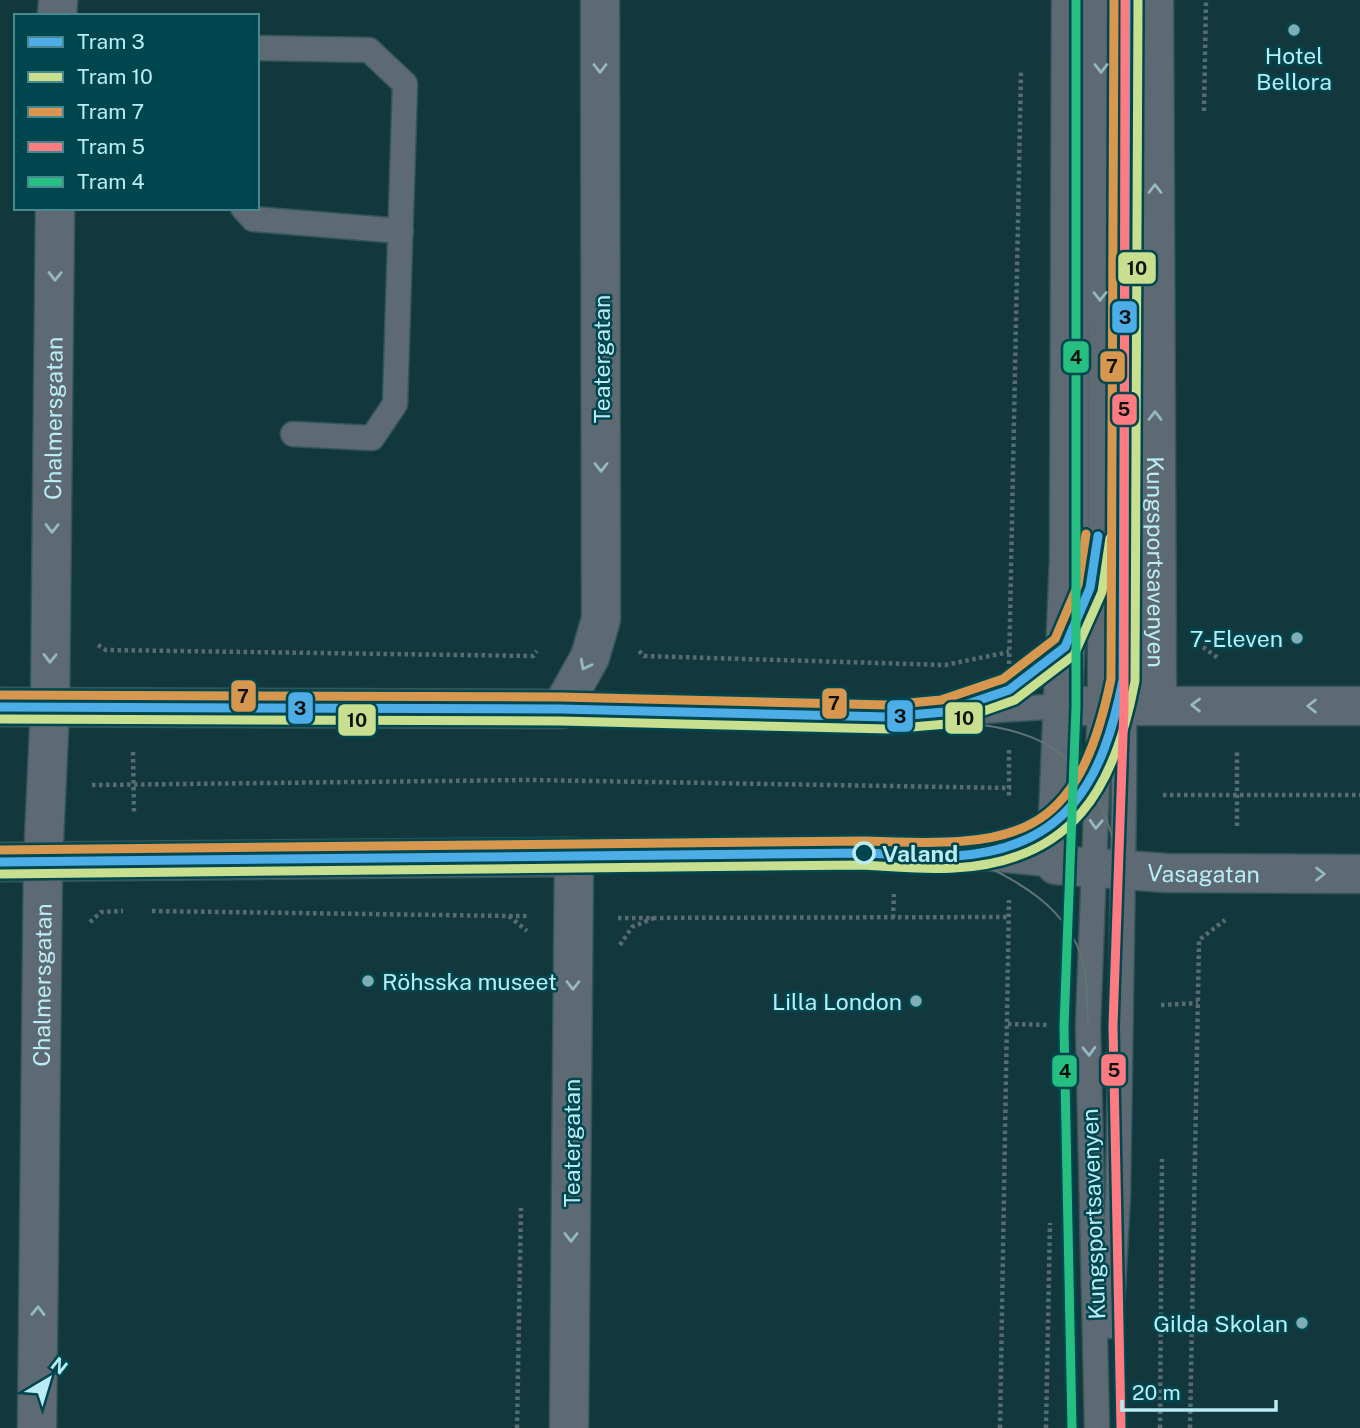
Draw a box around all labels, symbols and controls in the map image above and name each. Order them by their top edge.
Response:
legend [14,14,259,210]
marker: Hotel Bellora [1286,22,1302,38]
text: Tram 3 [77,29,145,54]
place label: Hotel Bellora [1256,42,1332,95]
one-way arrow [592,63,608,74]
one-way arrow [1093,63,1109,74]
text: Tram 10 [77,64,153,89]
text: Tram 7 [77,99,144,124]
text: Tram 5 [77,134,145,159]
text: Tram 4 [77,169,145,194]
one-way arrow [1147,183,1163,193]
line badge: 10 [1117,251,1157,285]
text: 10 [1127,257,1147,279]
one-way arrow [47,272,63,282]
one-way arrow [1092,291,1108,301]
street label: Teatergatan [588,295,615,423]
line badge: 3 [1111,300,1138,334]
text: 3 [1119,306,1131,328]
street label: Chalmersgatan [39,336,67,500]
line badge: 4 [1062,340,1090,374]
text: 4 [1070,346,1082,368]
line badge: 7 [1099,350,1126,383]
text: 7 [1106,355,1118,377]
line badge: 5 [1111,393,1138,426]
text: 5 [1118,398,1130,420]
one-way arrow [1148,410,1163,421]
street label: Kungsportsavenyen [1142,456,1170,668]
one-way arrow [593,462,609,473]
one-way arrow [44,524,60,534]
place label: 7-Eleven [1190,625,1283,652]
marker: 7-Eleven [1289,630,1305,646]
one-way arrow [43,653,58,664]
one-way arrow [580,658,593,671]
line badge: 7 [230,679,257,713]
text: 7 [237,685,249,707]
line badge: 7 [821,687,848,720]
line badge: 3 [287,691,314,725]
text: 7 [828,692,840,714]
text: 3 [294,697,306,719]
one-way arrow [1190,697,1200,713]
one-way arrow [1306,698,1317,714]
line badge: 3 [886,699,914,733]
line badge: 10 [944,701,984,735]
line badge: 10 [337,703,377,737]
text: 3 [894,705,906,727]
text: 10 [954,707,974,729]
text: 10 [347,709,367,731]
one-way arrow [1089,819,1104,830]
place label: Valand [882,840,958,867]
marker: Valand [853,842,875,864]
street label: Vasagatan [1146,858,1260,887]
one-way arrow [1315,866,1326,882]
street label: Chalmersgatan [27,903,56,1067]
place label: Röhsska museet [382,968,557,995]
marker: Röhsska museet [360,973,376,989]
one-way arrow [565,980,581,991]
place label: Lilla London [772,988,902,1015]
marker: Lilla London [908,993,924,1009]
one-way arrow [1081,1046,1096,1057]
line badge: 5 [1100,1053,1127,1087]
line badge: 4 [1051,1054,1078,1088]
text: 5 [1108,1059,1120,1081]
text: 4 [1059,1060,1071,1082]
street label: Teatergatan [558,1079,585,1207]
street label: Kungsportsavenyen [1076,1108,1110,1320]
one-way arrow [563,1232,579,1243]
one-way arrow [30,1305,46,1316]
place label: Gilda Skolan [1153,1310,1288,1337]
marker: Gilda Skolan [1294,1315,1310,1331]
north arrow [14,1344,84,1414]
text: N [47,1352,72,1379]
scale bar [1122,1368,1276,1412]
text: 20 m [1132,1380,1181,1405]

